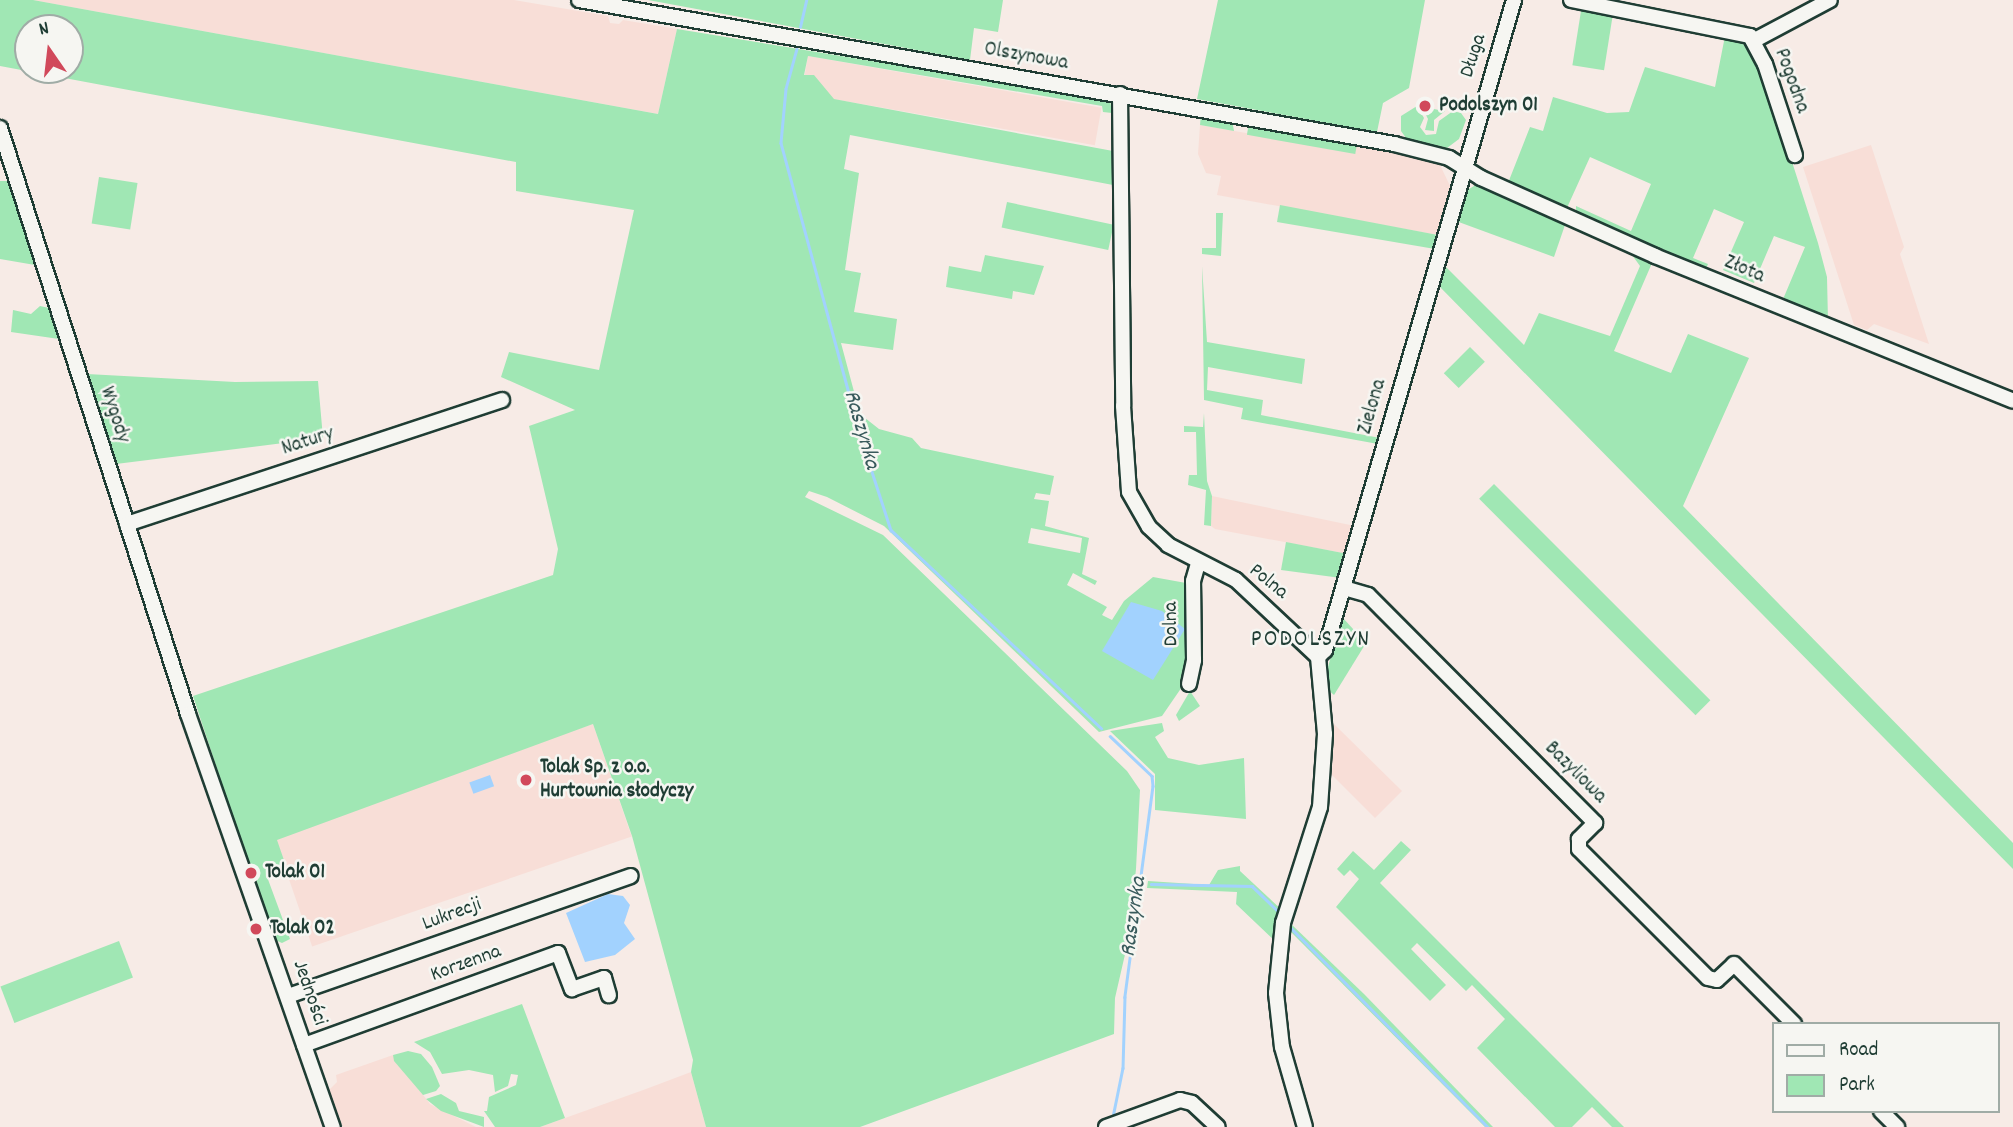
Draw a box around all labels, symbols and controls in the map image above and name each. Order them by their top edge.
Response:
north arrow [14,14,84,84]
text: N [36,16,52,44]
street label: Długa [1455,31,1493,81]
street label: Olszynowa [982,37,1070,77]
street label: Pogodna [1768,45,1814,117]
place label: Podolszyn 01 [1439,93,1538,119]
marker: Podolszyn 01 [1417,98,1433,114]
street label: Złota [1720,250,1768,290]
street label: Zielona [1353,376,1393,438]
street label: Wygody [93,384,135,446]
water label: Raszynka [836,387,884,473]
street label: Natury [279,422,337,462]
street label: Polna [1243,559,1293,605]
street label: Dolna [1159,601,1185,647]
district label: PODOLSZYN [1252,627,1370,655]
street label: Bazyliowa [1539,737,1611,809]
place label: Tolak Sp. z o.o. Hurtownia słodyczy [540,755,693,805]
marker: Tolak Sp. z o.o. Hurtownia słodyczy [518,772,534,788]
place label: Tolak 01 [265,860,325,886]
marker: Tolak 01 [243,865,259,881]
water label: Raszynka [1116,875,1154,959]
street label: Lukrecji [419,893,485,937]
place label: Tolak 02 [270,916,335,942]
marker: Tolak 02 [248,921,264,937]
street label: Korzenna [427,940,505,988]
street label: Jedności [286,957,332,1029]
legend [1772,1022,1999,1113]
text: Road [1839,1036,1878,1066]
text: Park [1839,1071,1875,1101]

